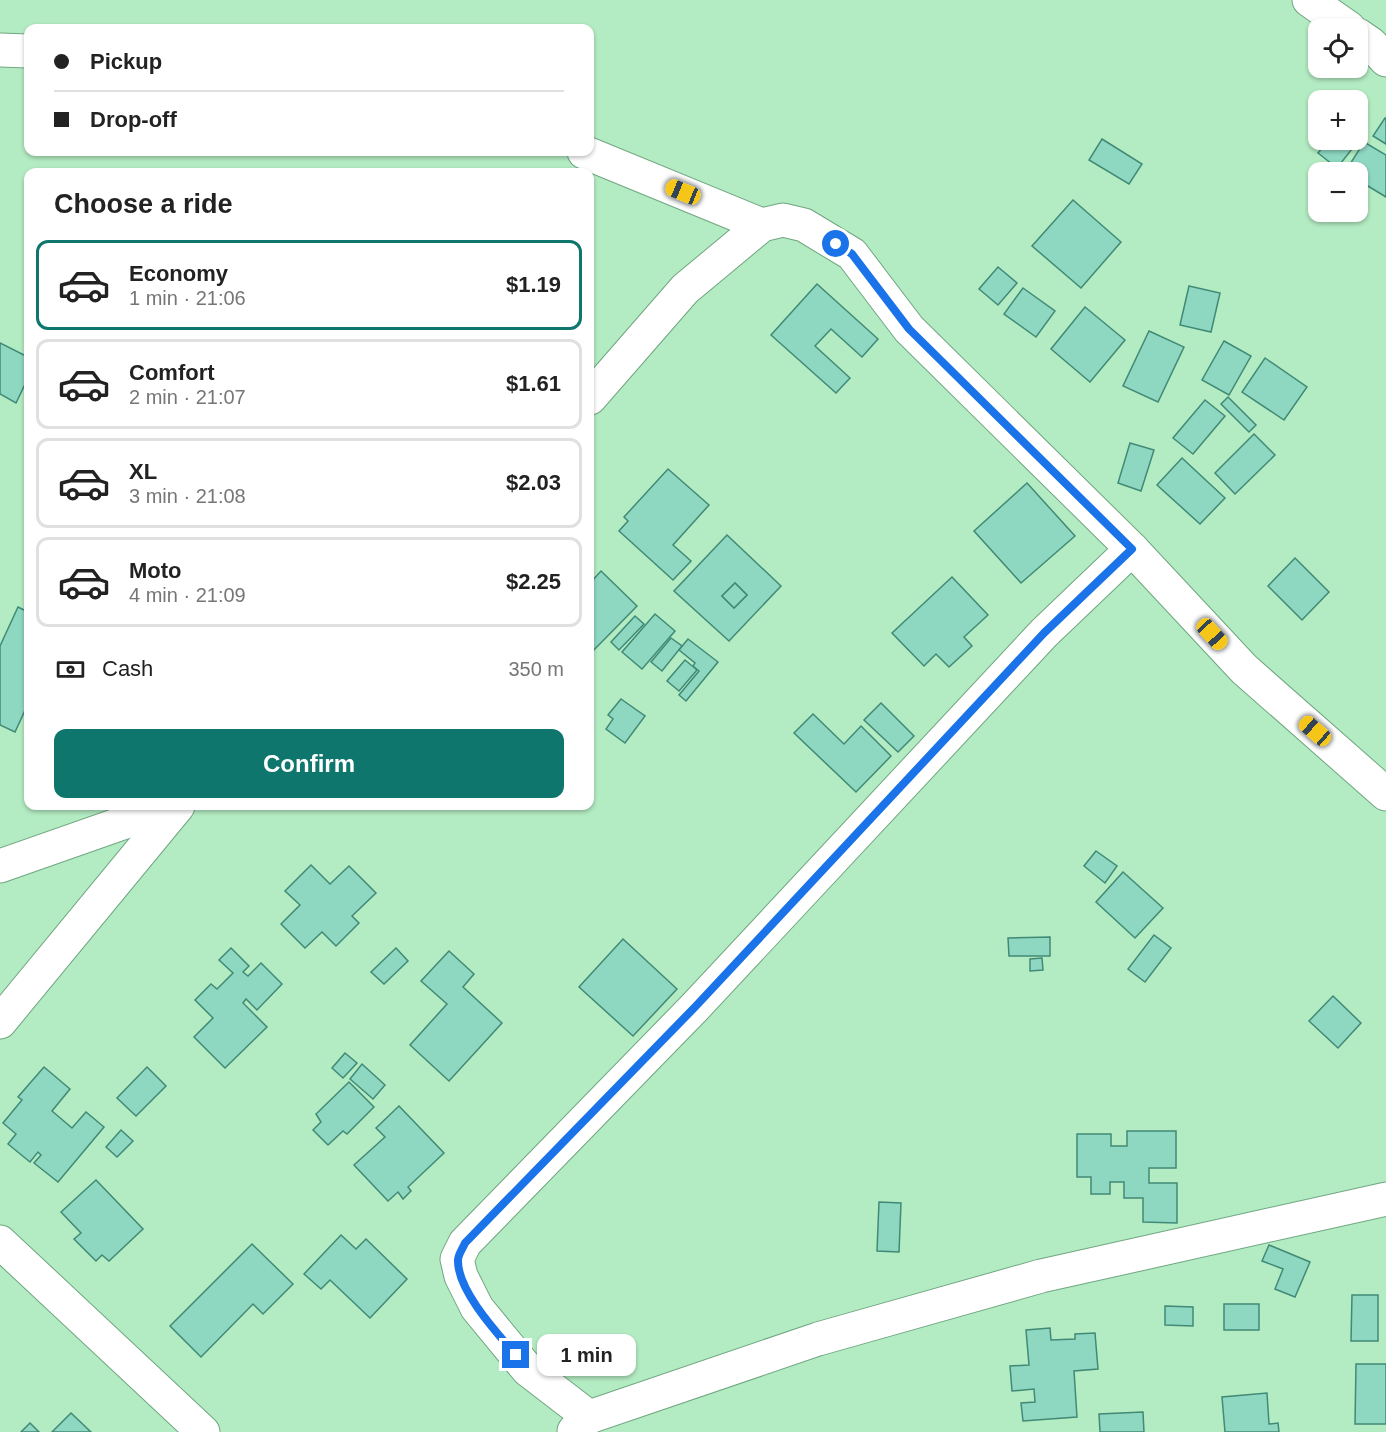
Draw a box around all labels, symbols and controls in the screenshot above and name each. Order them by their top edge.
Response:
map controls [1308,18,1368,222]
button: locate [1308,18,1368,78]
text: Pickup [90,49,162,74]
button: + [1308,90,1368,150]
text: Drop-off [90,107,177,132]
button: − [1308,162,1368,222]
car [663,177,703,207]
text: Choose a ride [54,189,233,219]
route start [822,230,849,257]
icon: car [57,258,111,312]
text: Economy [129,261,228,286]
text: $1.19 [506,272,561,297]
text: 1 min · 21:06 [129,287,246,309]
icon: car [57,357,111,411]
text: Comfort [129,360,215,385]
text: $1.61 [506,371,561,396]
text: 2 min · 21:07 [129,386,246,408]
icon: car [57,456,111,510]
text: XL [129,459,157,484]
text: $2.03 [506,470,561,495]
text: 3 min · 21:08 [129,485,246,507]
icon: car [57,555,111,609]
text: Moto [129,558,182,583]
text: $2.25 [506,569,561,594]
text: 4 min · 21:09 [129,584,246,606]
car [1193,615,1231,653]
icon: cash [54,653,87,686]
text: Cash [102,656,153,681]
text: 350 m [508,658,564,680]
car [1296,712,1334,750]
button: Confirm [54,729,564,798]
callout: 1 min [537,1334,636,1376]
route end [502,1341,529,1368]
text: 1 min [560,1344,613,1366]

